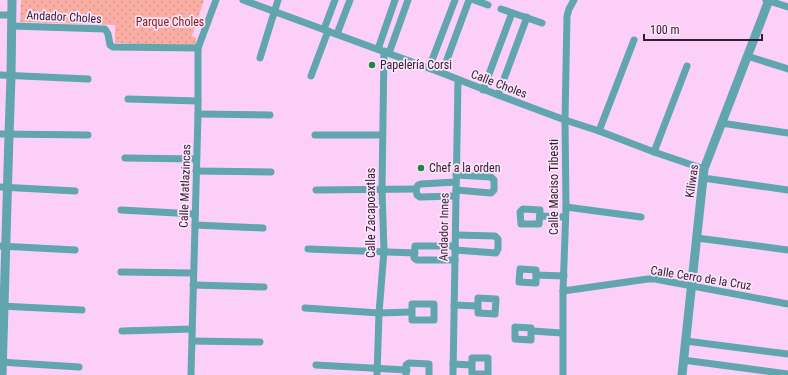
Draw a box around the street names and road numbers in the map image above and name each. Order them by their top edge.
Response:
street label: Andador Choles [26,8,102,26]
street label: Calle Choles [469,67,529,101]
street label: Calle Maciso Tibesti [547,139,561,235]
street label: Calle Matlazincas [177,144,193,228]
street label: Kiliwas [683,163,701,199]
street label: Calle Zacapoaxtlas [364,168,378,258]
street label: Andador Innes [436,193,452,261]
street label: Calle Cerro de la Cruz [650,263,752,293]

